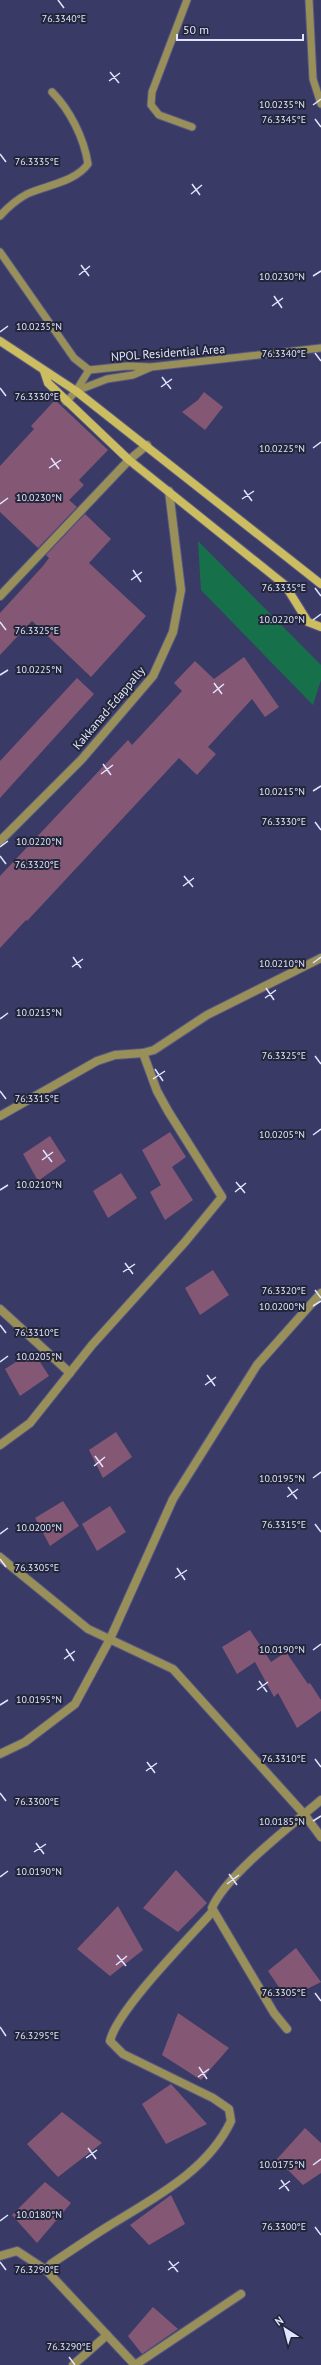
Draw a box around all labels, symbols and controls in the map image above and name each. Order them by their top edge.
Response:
text: 76.3340°E [42,12,86,25]
scale bar [177,16,303,42]
text: 50 m [183,22,209,37]
text: 10.0235°N [259,98,305,111]
text: 76.3345°E [262,113,306,126]
text: 76.3335°E [15,155,59,168]
text: 10.0230°N [259,270,305,283]
text: 10.0235°N [16,320,62,333]
street label: NPOL Residential Area [110,341,226,364]
text: 76.3340°E [262,347,306,360]
text: 76.3330°E [15,390,59,403]
text: 10.0225°N [259,442,305,455]
text: 10.0230°N [16,491,62,504]
text: 76.3335°E [262,581,306,594]
text: 10.0220°N [259,613,305,626]
text: 76.3325°E [15,624,59,637]
text: 10.0225°N [16,663,62,676]
street label: Kakkanad-Edappally [69,663,148,752]
text: 10.0215°N [259,785,305,798]
text: 76.3330°E [262,815,306,828]
text: 10.0220°N [16,835,62,848]
text: 76.3320°E [15,858,59,871]
text: 10.0210°N [259,957,305,970]
text: 10.0215°N [16,1006,62,1019]
text: 76.3325°E [262,1049,306,1062]
text: 76.3315°E [15,1092,59,1105]
text: 10.0205°N [259,1128,305,1141]
text: 10.0210°N [16,1178,62,1191]
text: 76.3320°E [262,1284,306,1297]
text: 10.0200°N [259,1300,305,1313]
text: 76.3310°E [15,1326,59,1339]
text: 10.0205°N [16,1350,62,1363]
text: 10.0195°N [259,1472,305,1485]
text: 76.3315°E [262,1518,306,1531]
text: 10.0200°N [16,1521,62,1534]
text: 76.3305°E [15,1561,59,1574]
text: 10.0190°N [259,1643,305,1656]
text: 10.0195°N [16,1693,62,1706]
text: 76.3310°E [262,1752,306,1765]
text: 76.3300°E [15,1795,59,1808]
text: 10.0185°N [259,1815,305,1828]
text: 10.0190°N [16,1865,62,1878]
text: 76.3305°E [262,1986,306,1999]
text: 76.3295°E [15,2029,59,2042]
text: 10.0175°N [259,2158,305,2171]
text: 10.0180°N [16,2208,62,2221]
text: 76.3300°E [262,2220,306,2233]
text: 76.3290°E [15,2263,59,2276]
north arrow [265,2309,305,2349]
text: N [272,2313,286,2329]
text: 76.3290°E [47,2340,91,2353]

